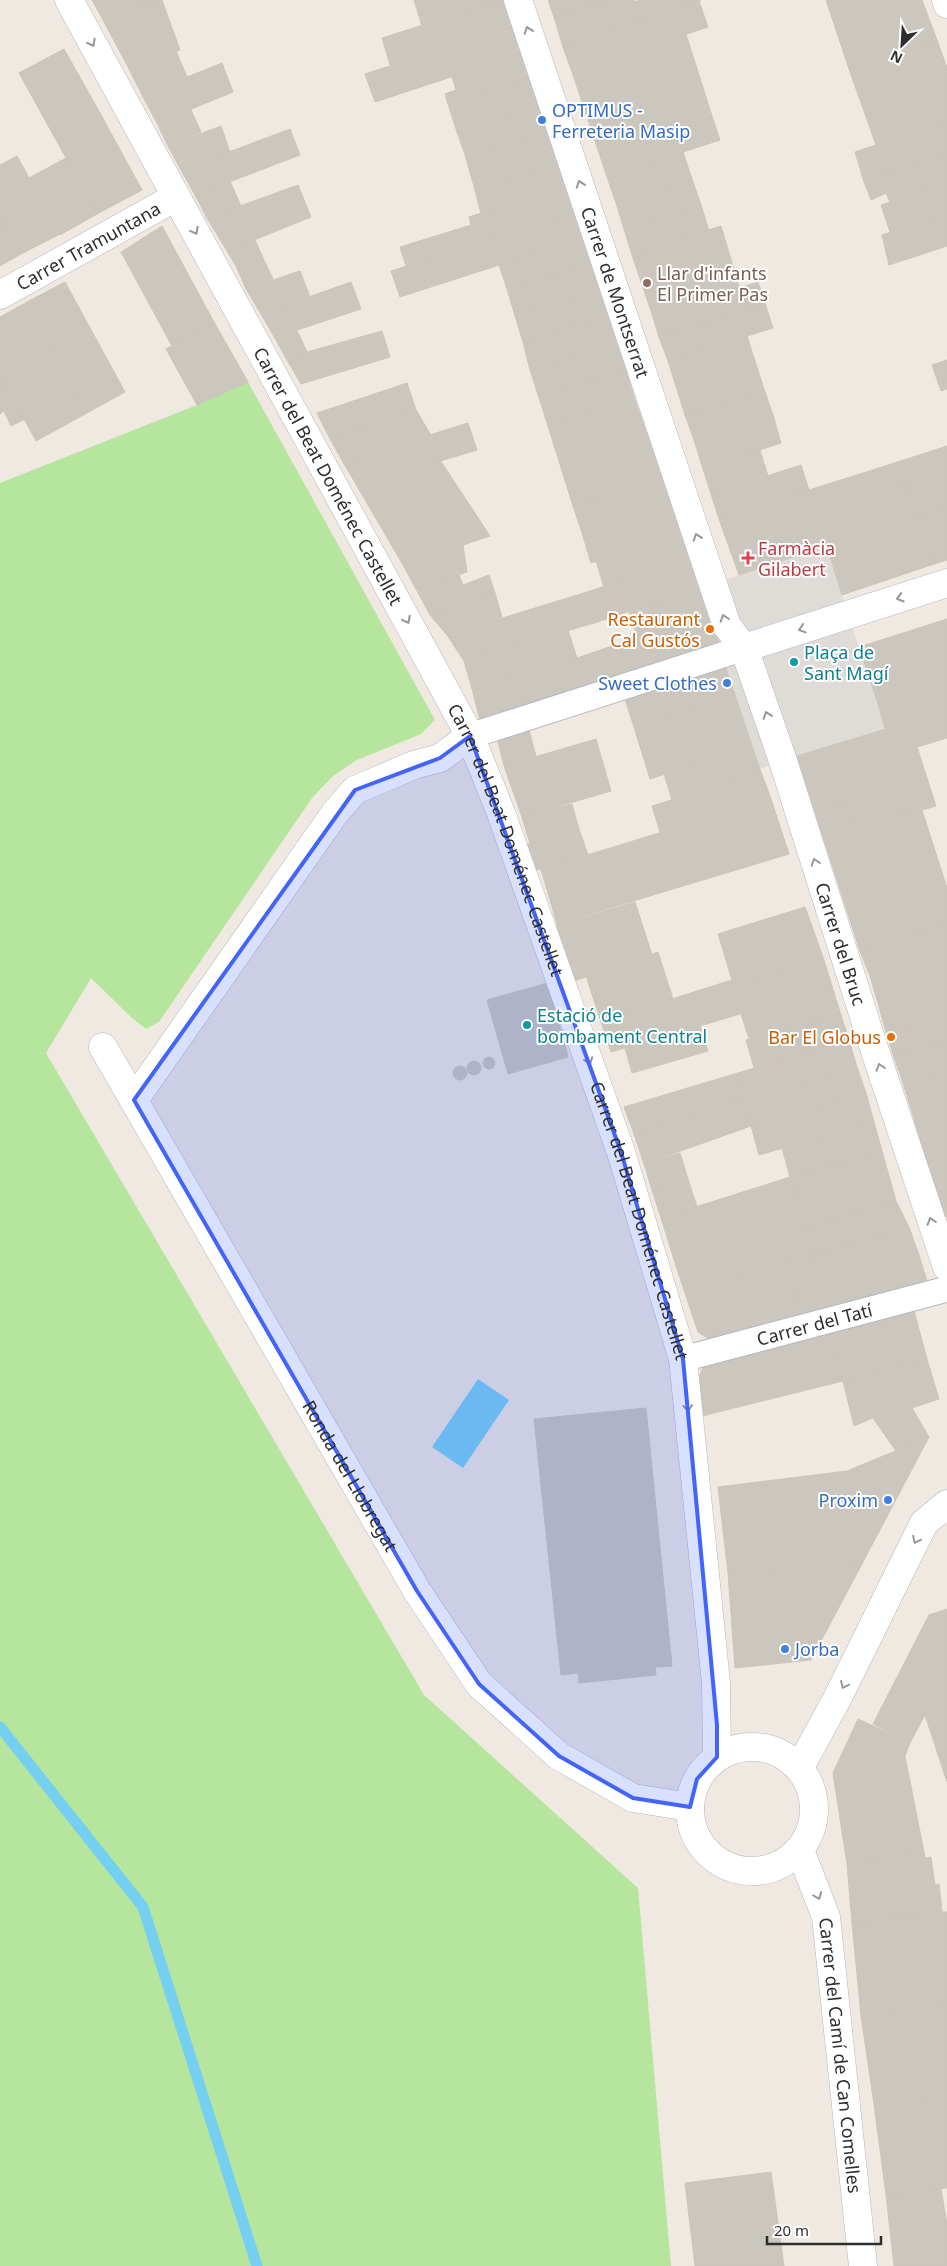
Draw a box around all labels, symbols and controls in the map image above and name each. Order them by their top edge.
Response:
north arrow [877,20,927,70]
one-way arrow [524,26,534,34]
one-way arrow [86,37,96,46]
text: N [887,46,905,68]
place label: OPTIMUS - Ferreteria Masip [552,98,690,143]
marker: OPTIMUS - Ferreteria Masip [536,114,548,126]
one-way arrow [575,180,585,188]
street label: Carrer Tramuntana [12,196,165,296]
street label: Carrer de Montserrat [576,203,655,381]
one-way arrow [189,226,199,235]
place label: Llar d'infants El Primer Pas [657,261,768,306]
marker: Llar d'infants El Primer Pas [641,277,653,289]
street label: Carrer del Beat Doménec Castellet [248,343,409,610]
one-way arrow [693,533,703,542]
place label: Farmàcia Gilabert [758,536,835,581]
marker: Farmàcia Gilabert [742,552,754,564]
one-way arrow [897,592,905,602]
place label: Restaurant Cal Gustós [608,607,701,652]
one-way arrow [720,614,730,623]
one-way arrow [401,615,411,624]
marker: Restaurant Cal Gustós [704,623,716,635]
one-way arrow [798,623,806,633]
place label: Plaça de Sant Magí [804,640,889,685]
marker: Plaça de Sant Magí [788,656,800,668]
place label: Sweet Clothes [598,671,717,695]
marker: Sweet Clothes [721,677,733,689]
street label: Carrer del Beat Doménec Castellet [443,699,570,980]
one-way arrow [763,711,773,720]
one-way arrow [810,858,820,866]
street label: Carrer del Bruc [810,879,872,1009]
place label: Estació de bombament Central [537,1003,707,1048]
marker: Estació de bombament Central [521,1019,533,1031]
place label: Bar El Globus [768,1025,881,1049]
marker: Bar El Globus [885,1031,897,1043]
one-way arrow [583,1056,593,1064]
one-way arrow [876,1063,886,1071]
street label: Carrer del Beat Doménec Castellet [585,1078,695,1363]
one-way arrow [927,1217,937,1225]
street label: Carrer del Tatí [754,1297,875,1351]
street label: Ronda del Llobregat [297,1396,404,1556]
one-way arrow [682,1404,693,1412]
place label: Proxim [819,1488,878,1512]
marker: Proxim [882,1494,894,1506]
one-way arrow [912,1535,922,1544]
place label: Jorba [793,1637,839,1661]
marker: Jorba [779,1643,791,1655]
one-way arrow [840,1680,850,1689]
one-way arrow [812,1891,822,1900]
street label: Carrer del Camí de Can Comelles [814,1916,867,2194]
scale bar [767,2214,881,2246]
text: 20 m [774,2220,809,2240]

